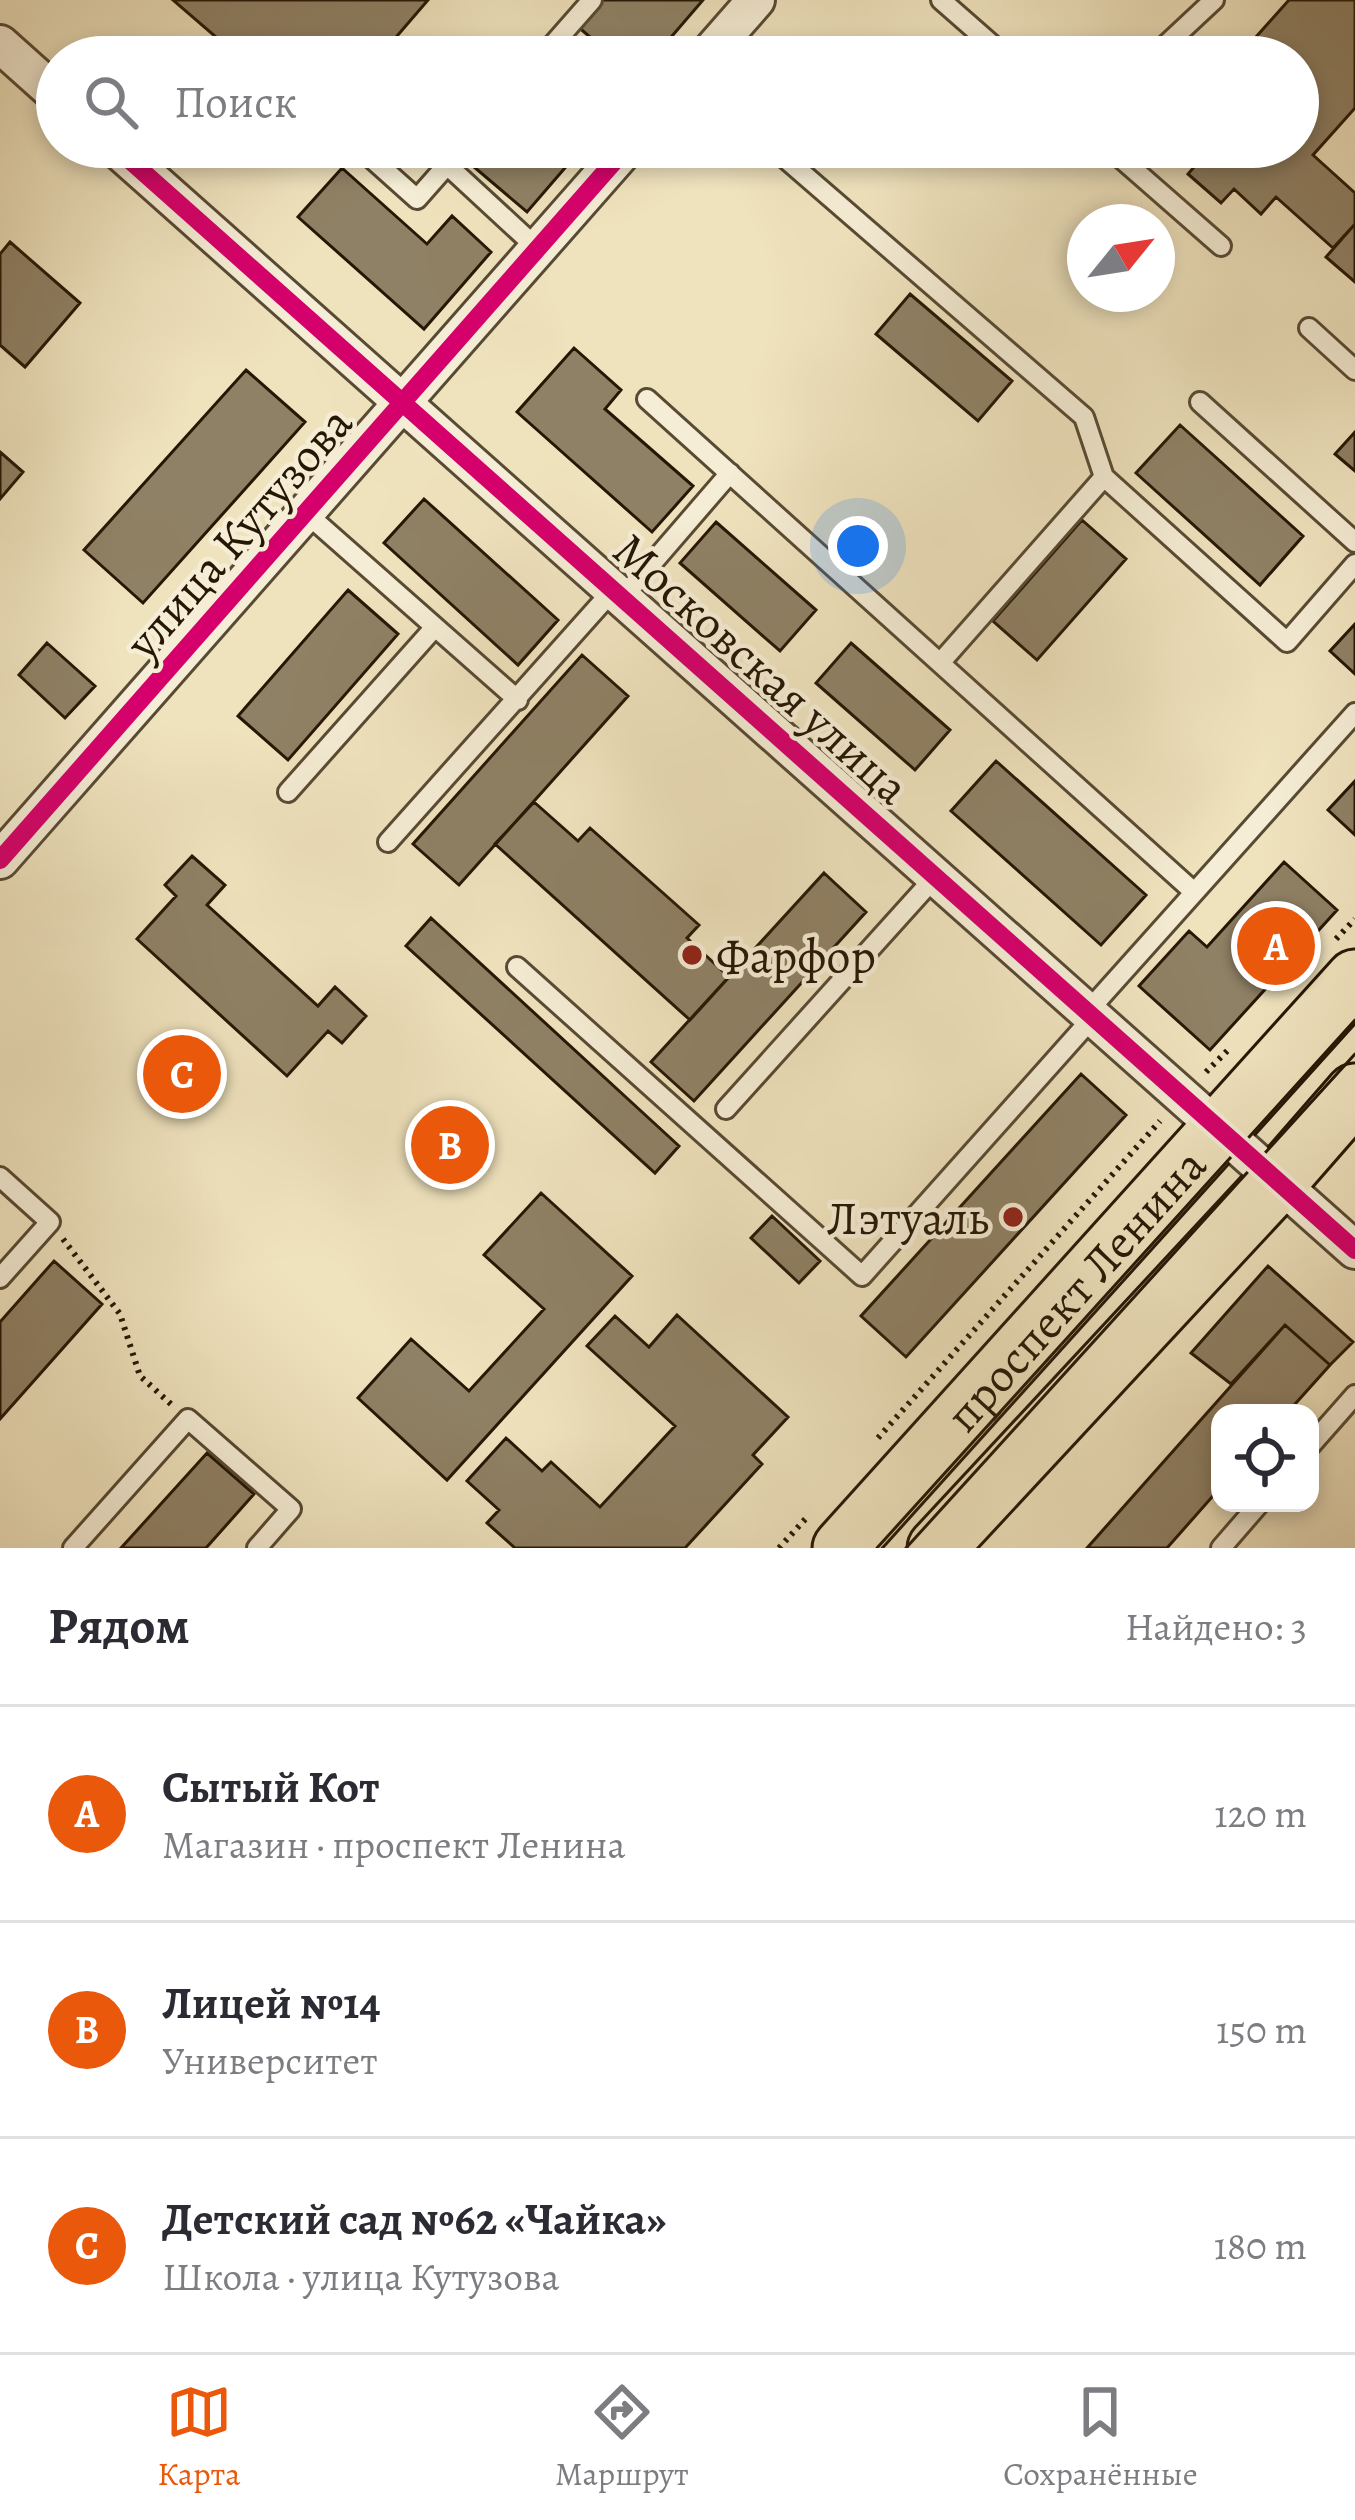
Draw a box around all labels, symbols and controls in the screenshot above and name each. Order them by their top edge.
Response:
search box [36,36,1319,168]
icon: search [78,69,144,135]
text: Поиск [174,71,297,133]
north arrow [1067,204,1175,312]
street label: улица Кутузова [110,392,367,674]
your location [828,516,888,576]
street label: Московская улица [599,518,924,820]
pin: A [1237,901,1315,991]
place label: Фарфор [716,923,876,989]
marker: Фарфор [679,942,705,968]
pin: C [143,1029,221,1119]
pin: B [411,1100,489,1190]
street label: проспект Ленина [930,1134,1221,1446]
place label: Лэтуаль [827,1185,989,1251]
marker: Лэтуаль [1000,1204,1026,1230]
map controls [1211,1404,1319,1512]
button: locate [1211,1404,1319,1512]
text: Рядом [48,1591,190,1661]
text: Найдено: 3 [1125,1600,1307,1653]
text: Сытый Кот [162,1756,379,1818]
text: A [75,1787,99,1840]
text: 120 m [1214,1787,1307,1840]
text: Магазин · проспект Ленина [162,1818,625,1871]
text: Лицей №14 [162,1972,381,2034]
text: B [75,2003,99,2056]
text: 150 m [1216,2003,1307,2056]
text: Университет [162,2034,378,2087]
text: Детский сад №62 «Чайка» [162,2188,666,2250]
text: C [75,2219,99,2272]
text: 180 m [1214,2219,1307,2272]
text: Школа · улица Кутузова [162,2250,560,2303]
tab: Карта [157,2379,240,2496]
tab: Маршрут [555,2379,689,2496]
tab: Сохранённые [1003,2379,1198,2496]

